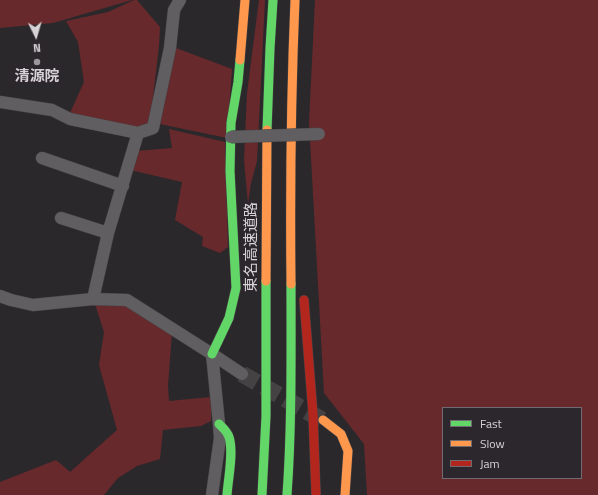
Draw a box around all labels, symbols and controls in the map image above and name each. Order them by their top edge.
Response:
north arrow [16,16,56,56]
text: N [33,40,42,56]
marker: 清源院 [32,57,42,67]
place label: 清源院 [15,68,59,86]
street label: 東名高速道路 [243,202,261,292]
legend [442,407,582,479]
text: Fast [480,414,502,433]
text: Slow [480,434,505,453]
text: Jam [480,454,500,473]

